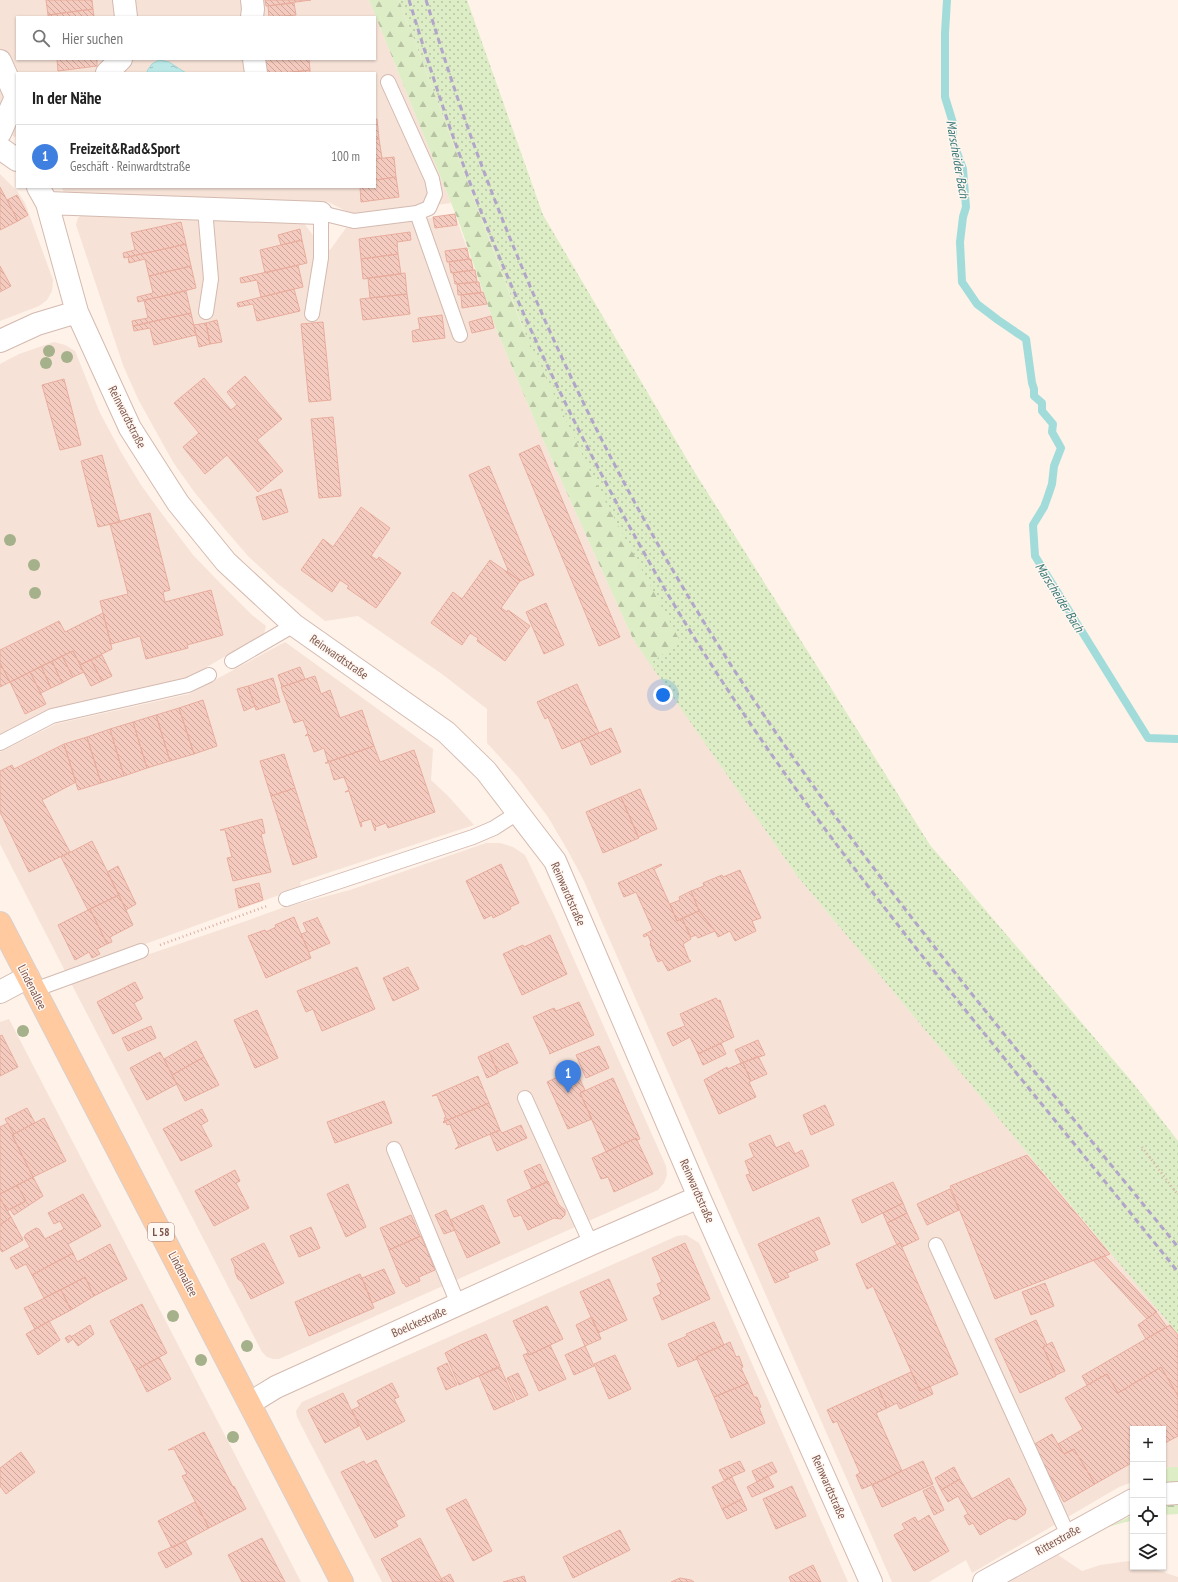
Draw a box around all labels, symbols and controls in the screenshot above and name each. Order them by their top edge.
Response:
search box [16,16,376,60]
icon: search [30,27,52,49]
text: Hier suchen [62,29,123,48]
text: In der Nähe [32,87,102,109]
water label: Marscheider Bach [942,119,973,201]
text: Freizeit&Rad&Sport [70,139,180,158]
text: 1 [42,148,48,165]
text: 100 m [331,148,360,165]
text: Geschäft · Reinwardtstraße [70,158,190,175]
street label: Reinwardtstraße [105,383,150,451]
water label: Marscheider Bach [1031,559,1088,636]
street label: Reinwardtstraße [307,631,371,682]
your location [653,685,673,705]
street label: Reinwardtstraße [548,860,589,928]
street label: Lindenallee [15,962,50,1012]
pin: 1 [555,1060,581,1093]
street label: Reinwardtstraße [677,1157,718,1225]
road number: L 58 [148,1223,174,1241]
street label: Lindenallee [165,1249,201,1299]
street label: Boelckestraße [389,1303,449,1340]
map controls [1130,1426,1166,1570]
button: + [1130,1426,1166,1462]
street label: Reinwardtstraße [809,1453,850,1521]
button: − [1130,1462,1166,1498]
button: locate [1130,1498,1166,1534]
street label: Ritterstraße [1033,1521,1083,1558]
button: layers [1130,1534,1166,1570]

